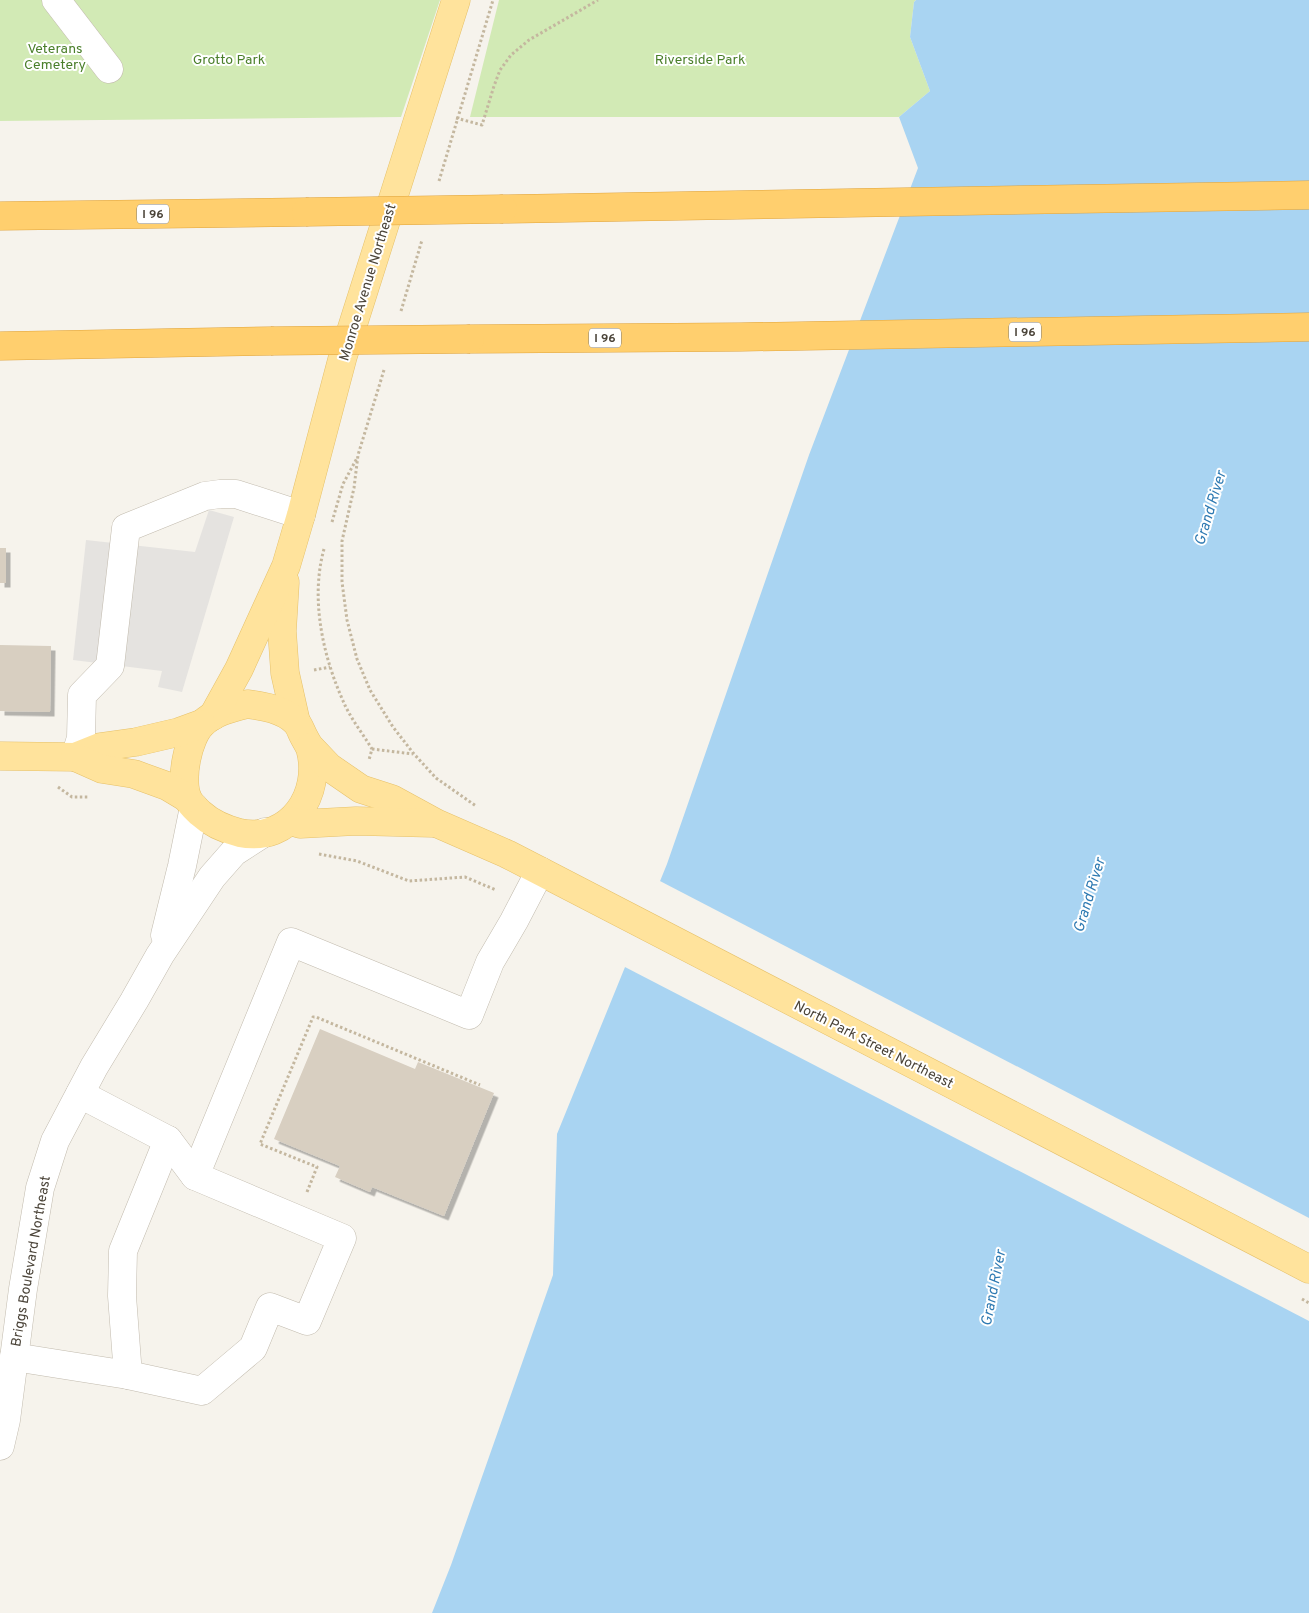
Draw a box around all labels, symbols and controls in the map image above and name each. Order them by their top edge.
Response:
park label: Veterans Cemetery [24,41,86,74]
park label: Grotto Park [193,52,265,69]
park label: Riverside Park [655,52,745,69]
street label: Monroe Avenue Northeast [336,202,400,363]
road number: I 96 [137,204,169,223]
road number: I 96 [1009,322,1041,342]
road number: I 96 [589,328,621,348]
water label: Grand River [1191,468,1232,548]
water label: Grand River [1070,855,1111,935]
street label: North Park Street Northeast [791,998,956,1093]
street label: Briggs Boulevard Northeast [8,1174,55,1348]
water label: Grand River [978,1248,1011,1328]

